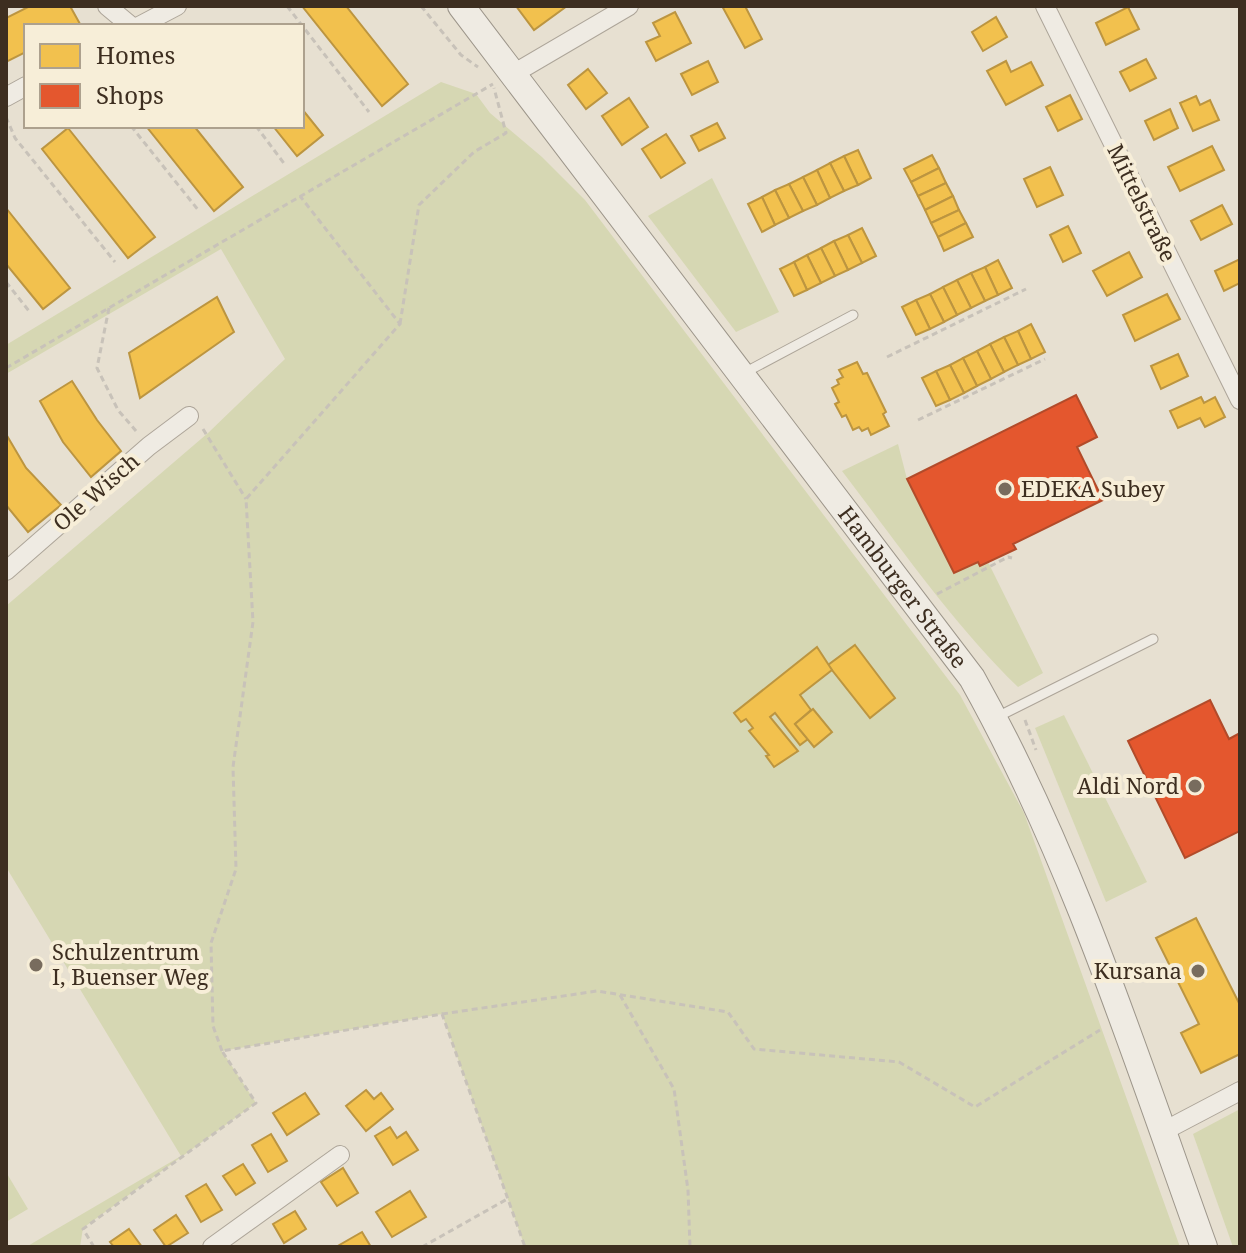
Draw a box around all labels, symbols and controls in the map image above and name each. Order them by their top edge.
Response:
legend [24,24,304,128]
text: Homes [96,38,175,71]
text: Shops [96,78,164,111]
street label: Mittelstraße [1101,139,1184,267]
street label: Ole Wisch [46,445,145,537]
place label: EDEKA Subey [1021,473,1165,503]
marker: EDEKA Subey [996,480,1014,498]
street label: Hamburger Straße [832,499,975,674]
place label: Aldi Nord [1077,770,1179,800]
marker: Aldi Nord [1186,777,1204,795]
place label: Schulzentrum I, Buenser Weg [52,936,209,991]
place label: Kursana [1094,955,1182,985]
marker: Schulzentrum I, Buenser Weg [27,956,45,974]
marker: Kursana [1189,962,1207,980]

